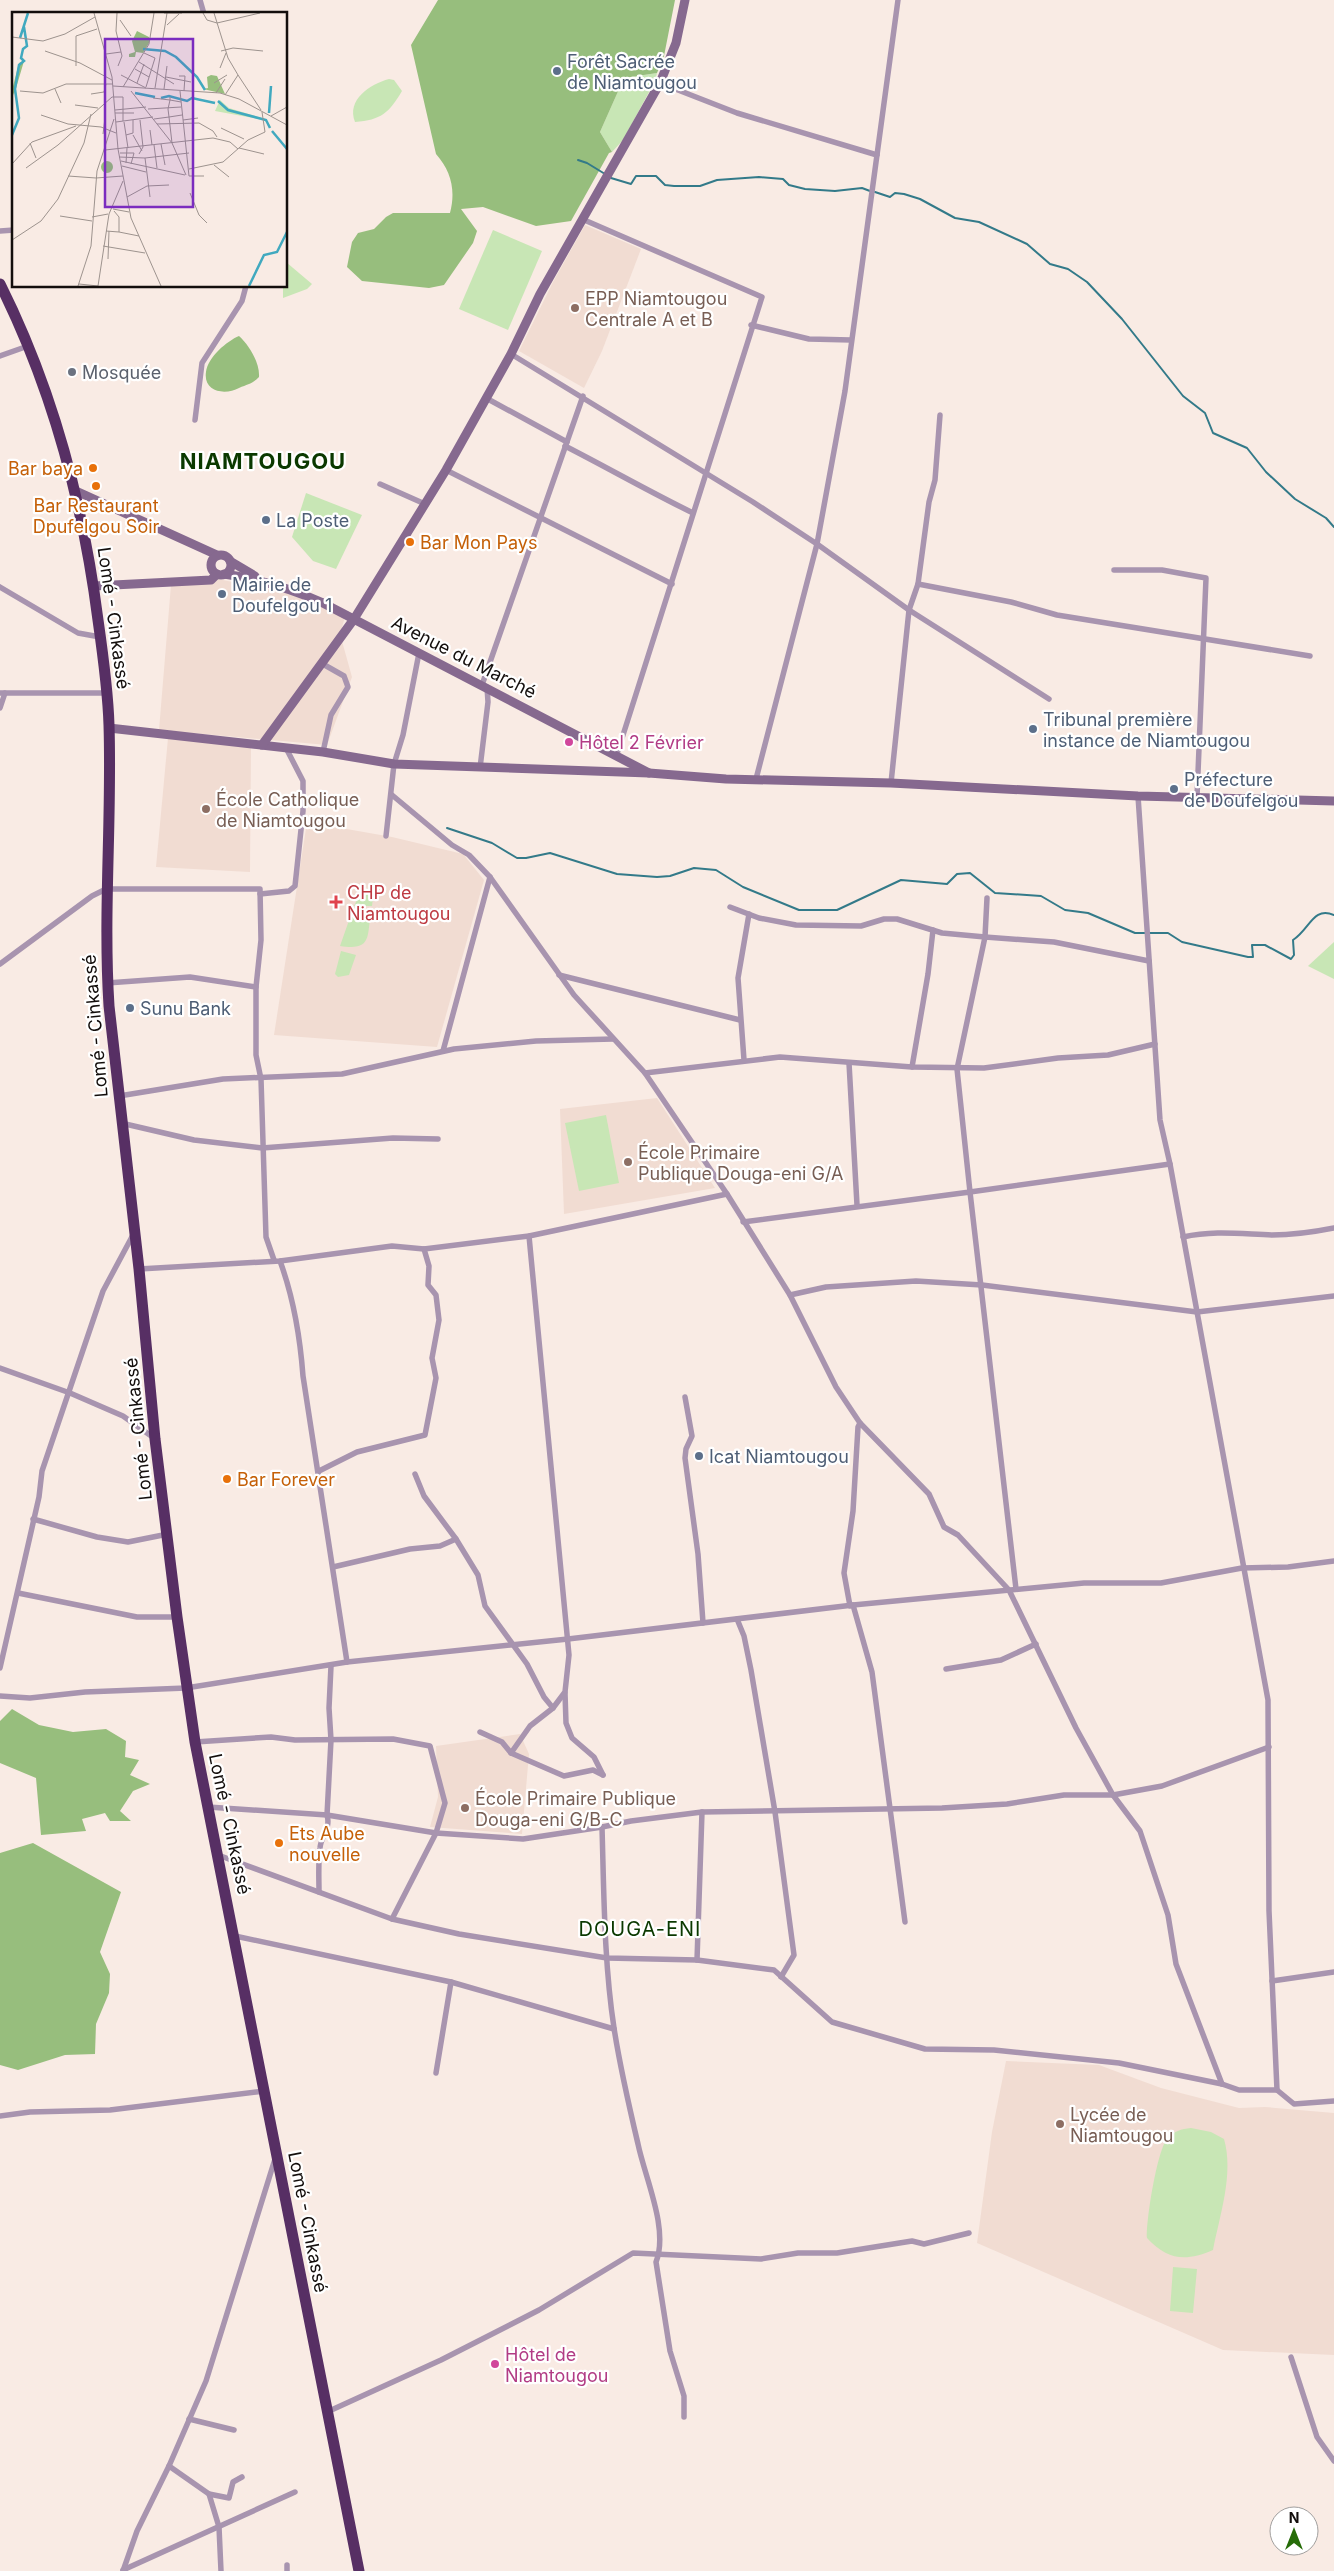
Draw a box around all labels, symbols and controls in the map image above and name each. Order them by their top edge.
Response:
inset map [12,12,288,288]
place label: Forêt Sacrée de Niamtougou [567,51,697,93]
marker: Forêt Sacrée de Niamtougou [551,65,563,77]
place label: EPP Niamtougou Centrale A et B [585,288,727,330]
marker: EPP Niamtougou Centrale A et B [569,302,581,314]
place label: Mosquée [82,362,161,383]
marker: Mosquée [66,366,78,378]
district label: NIAMTOUGOU [180,448,346,474]
place label: Bar baya [8,458,83,479]
marker: Bar baya [87,462,99,474]
marker: Bar Restaurant Dpufelgou Soir [90,480,102,492]
place label: Bar Restaurant Dpufelgou Soir [33,495,160,537]
place label: La Poste [276,510,349,531]
marker: La Poste [260,514,272,526]
place label: Bar Mon Pays [420,532,537,553]
marker: Bar Mon Pays [404,536,416,548]
street label: Lomé - Cinkassé [94,546,134,690]
place label: Mairie de Doufelgou 1 [232,574,332,616]
marker: Mairie de Doufelgou 1 [216,588,228,600]
street label: Avenue du Marché [388,611,540,703]
place label: Tribunal première instance de Niamtougou [1043,709,1250,751]
marker: Tribunal première instance de Niamtougou [1027,723,1039,735]
place label: Hôtel 2 Février [579,732,704,753]
marker: Hôtel 2 Février [563,736,575,748]
place label: Préfecture de Doufelgou [1184,769,1298,811]
marker: Préfecture de Doufelgou [1168,783,1180,795]
place label: École Catholique de Niamtougou [216,788,359,831]
marker: École Catholique de Niamtougou [200,803,212,815]
place label: CHP de Niamtougou [347,882,450,924]
marker: CHP de Niamtougou [329,895,343,909]
street label: Lomé - Cinkassé [78,954,112,1098]
place label: Sunu Bank [140,998,231,1019]
marker: Sunu Bank [124,1002,136,1014]
place label: École Primaire Publique Douga-eni G/A [638,1141,843,1184]
marker: École Primaire Publique Douga-eni G/A [622,1156,634,1168]
street label: Lomé - Cinkassé [120,1357,156,1501]
place label: Icat Niamtougou [709,1446,849,1467]
marker: Icat Niamtougou [693,1450,705,1462]
place label: Bar Forever [237,1469,335,1490]
marker: Bar Forever [221,1473,233,1485]
street label: Lomé - Cinkassé [205,1752,255,1896]
place label: École Primaire Publique Douga-eni G/B-C [475,1787,676,1830]
marker: École Primaire Publique Douga-eni G/B-C [459,1802,471,1814]
place label: Ets Aube nouvelle [289,1823,365,1865]
marker: Ets Aube nouvelle [273,1837,285,1849]
district label: DOUGA-ENI [579,1917,701,1941]
place label: Lycée de Niamtougou [1070,2104,1173,2146]
marker: Lycée de Niamtougou [1054,2118,1066,2130]
street label: Lomé - Cinkassé [284,2150,332,2294]
place label: Hôtel de Niamtougou [505,2344,608,2386]
marker: Hôtel de Niamtougou [489,2358,501,2370]
north arrow [1269,2506,1319,2556]
text: N [1289,2509,1299,2526]

